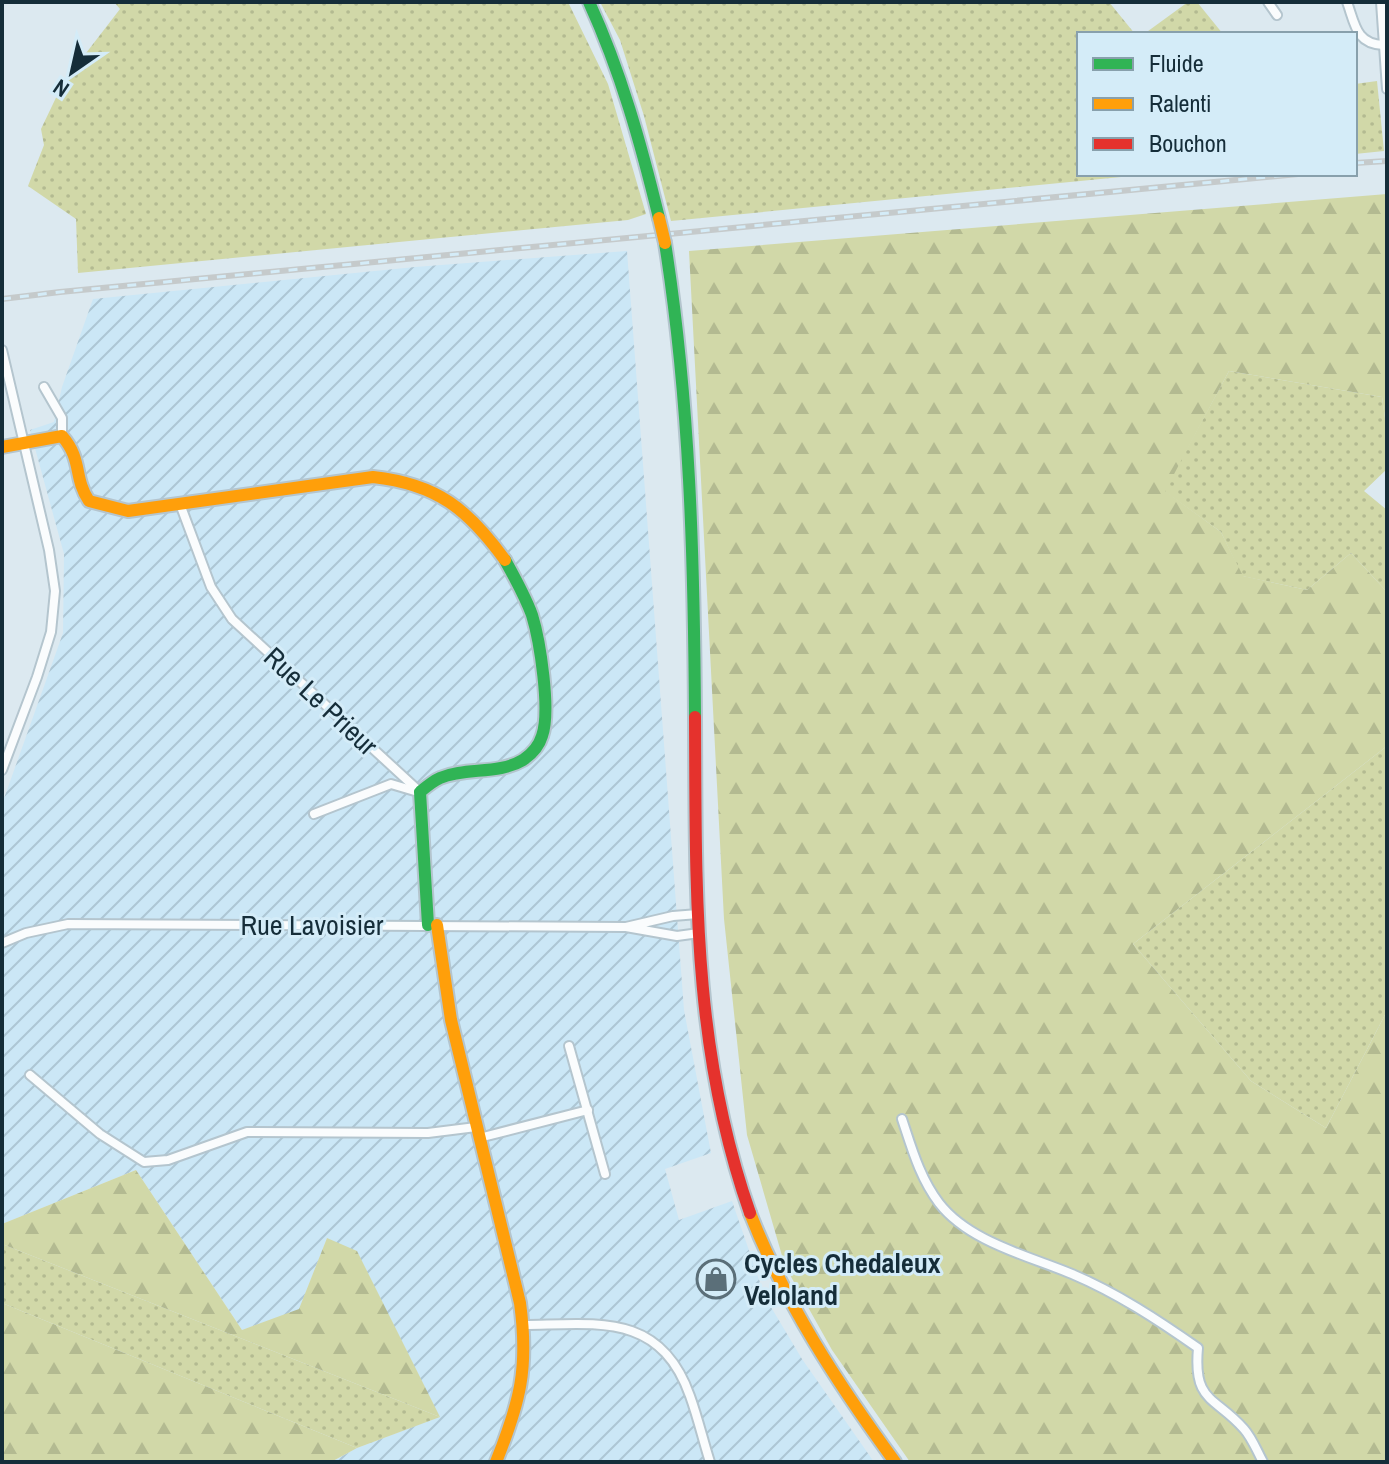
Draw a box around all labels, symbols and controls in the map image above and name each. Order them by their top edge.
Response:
north arrow [32,32,112,112]
legend [1077,32,1357,176]
text: Fluide [1149,47,1204,79]
text: N [47,73,75,105]
text: Ralenti [1149,87,1211,119]
text: Bouchon [1149,127,1227,159]
street label: Rue Le Prieur [256,638,386,764]
street label: Rue Lavoisier [241,906,384,944]
place label: Cycles Chedaleux Veloland [744,1244,941,1314]
shop icon: Cycles Chedaleux Veloland [695,1258,737,1300]

